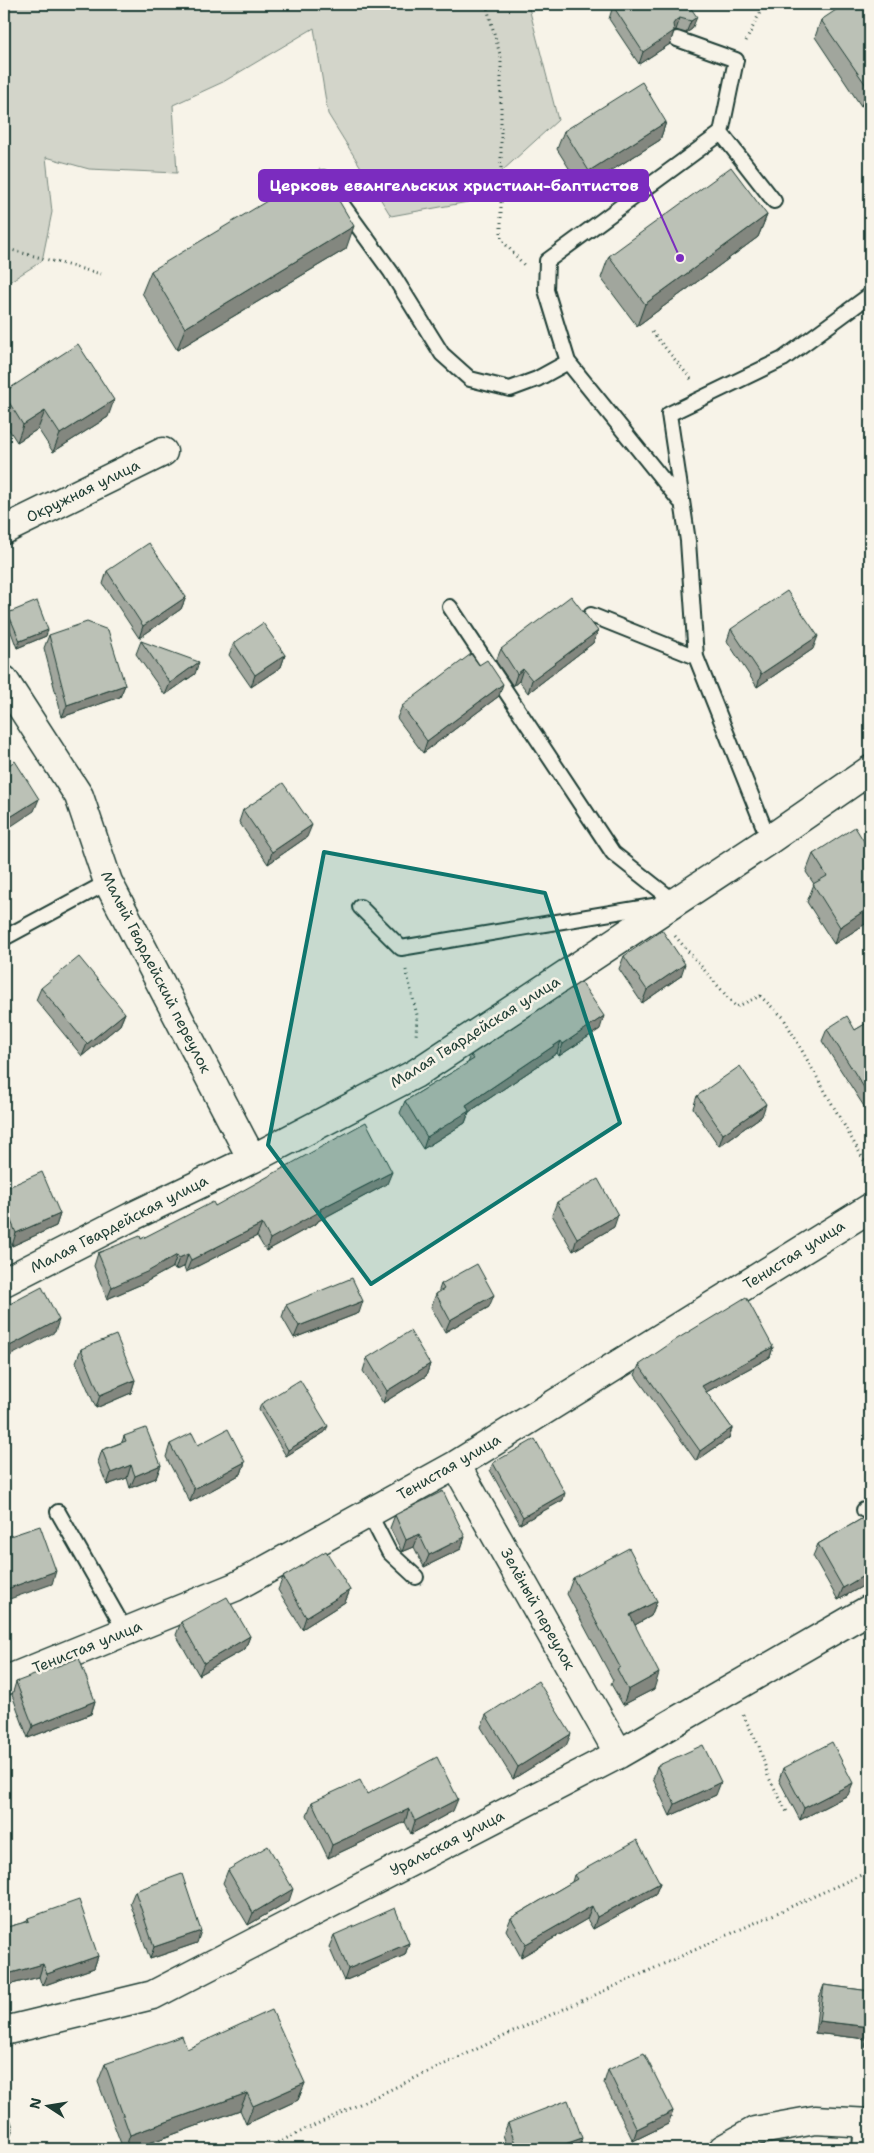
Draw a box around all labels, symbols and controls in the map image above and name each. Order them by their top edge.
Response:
callout: Церковь евангельских христиан-баптистов [259,170,648,201]
text: Церковь евангельских христиан-баптистов [269,175,639,196]
street label: Окружная улица [23,455,144,527]
street label: Малый Гвардейский переулок [96,867,216,1077]
street label: Малая Гвардейская улица [386,971,564,1093]
street label: Малая Гвардейская улица [27,1170,212,1278]
street label: Тенистая улица [739,1215,849,1294]
street label: Тенистая улица [394,1429,505,1505]
street label: Зелёный переулок [496,1545,580,1673]
street label: Тенистая улица [29,1616,145,1678]
street label: Уральская улица [386,1805,508,1880]
north arrow [22,2080,72,2130]
text: N [25,2096,45,2111]

